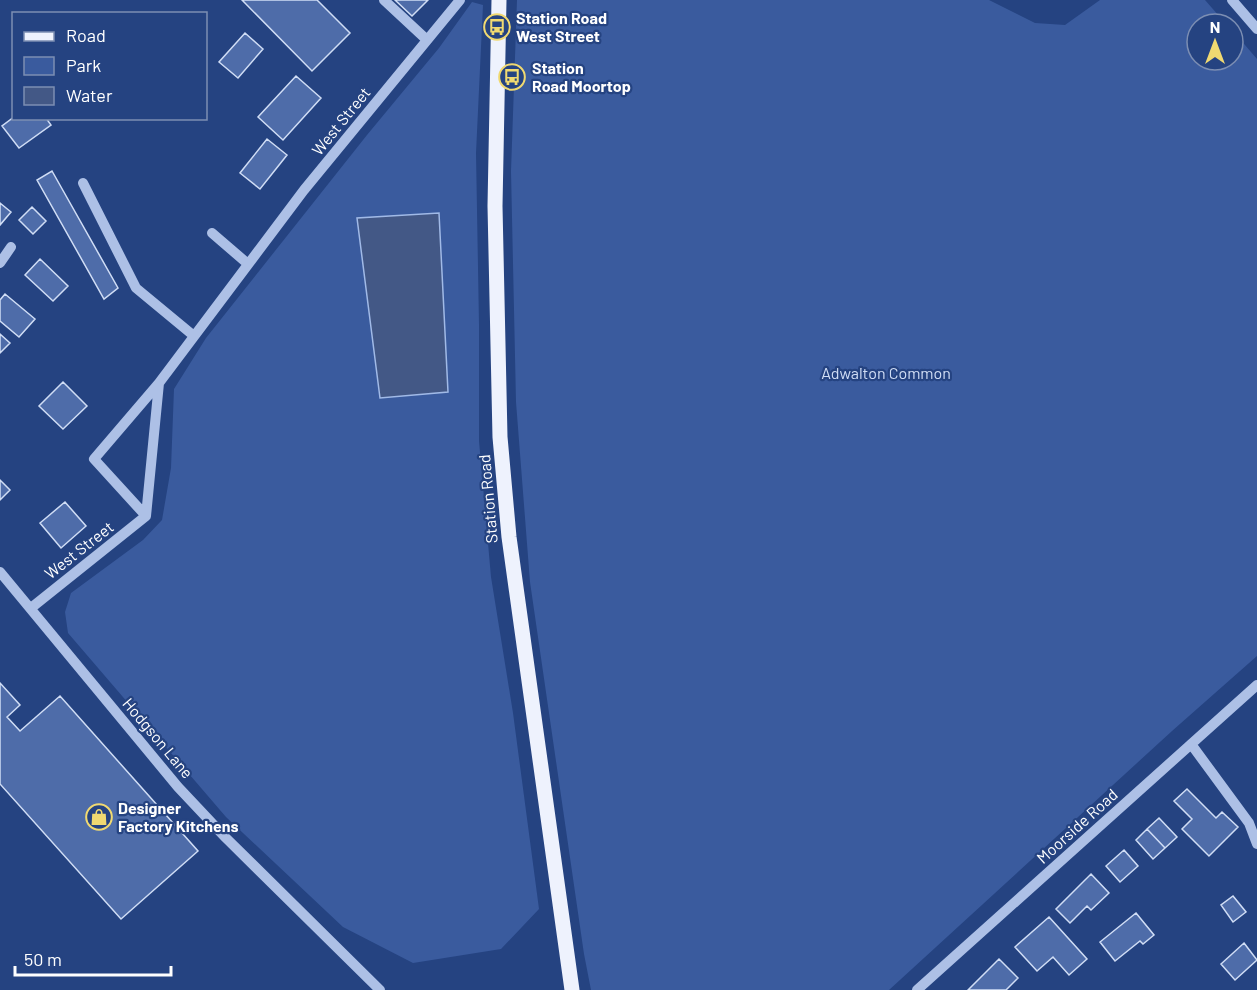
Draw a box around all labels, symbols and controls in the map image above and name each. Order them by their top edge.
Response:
place label: Station Road West Street [516,8,607,45]
legend [12,12,207,120]
bus stop icon: Station Road West Street [482,12,512,42]
north arrow [1185,12,1245,72]
text: N [1210,17,1220,36]
text: Road [66,24,106,46]
text: Park [66,54,101,76]
place label: Station Road Moortop [532,58,631,95]
bus stop icon: Station Road Moortop [497,62,527,92]
street label: West Street [307,83,374,159]
text: Water [66,84,113,106]
park label: Adwalton Common [821,363,951,382]
street label: Station Road [474,454,501,544]
street label: West Street [41,517,117,582]
street label: Hodgson Lane [119,694,197,782]
street label: Moorside Road [1032,784,1121,867]
place label: Designer Factory Kitchens [118,798,239,835]
shop icon: Designer Factory Kitchens [84,802,114,832]
scale bar [15,939,171,977]
text: 50 m [24,948,62,970]

